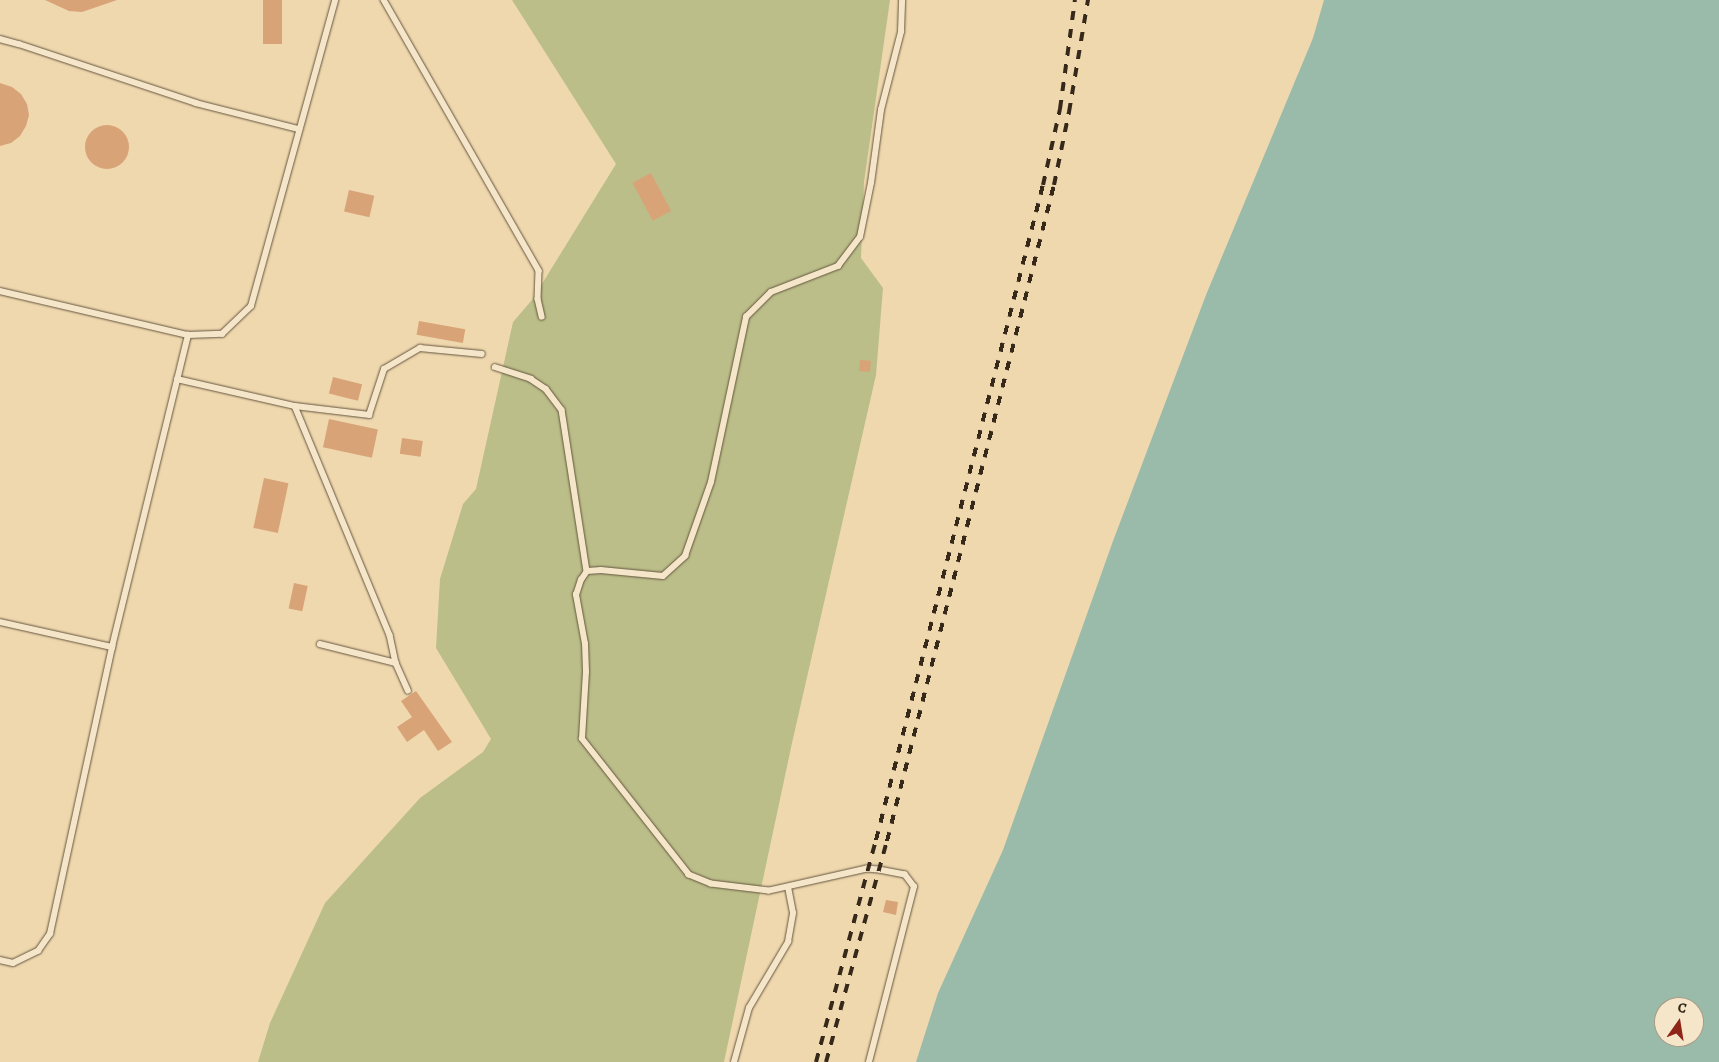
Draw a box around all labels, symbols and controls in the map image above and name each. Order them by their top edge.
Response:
north arrow [1654,997,1704,1047]
text: С [1676,998,1689,1018]

